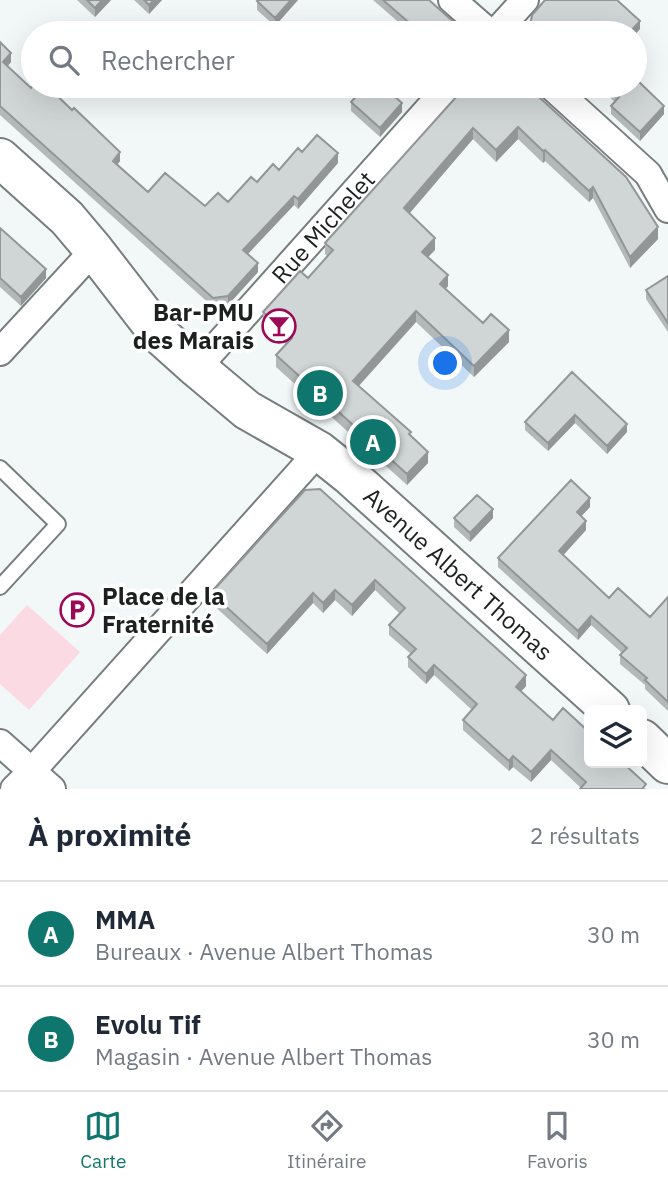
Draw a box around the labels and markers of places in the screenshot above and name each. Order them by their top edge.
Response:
place label: Bar-PMU des Marais [133,296,254,356]
bar icon: Bar-PMU des Marais [260,307,298,345]
pin: B [297,367,343,419]
pin: A [350,416,396,468]
place label: Place de la Fraternité [102,580,225,640]
parking icon: Place de la Fraternité [58,591,96,629]

